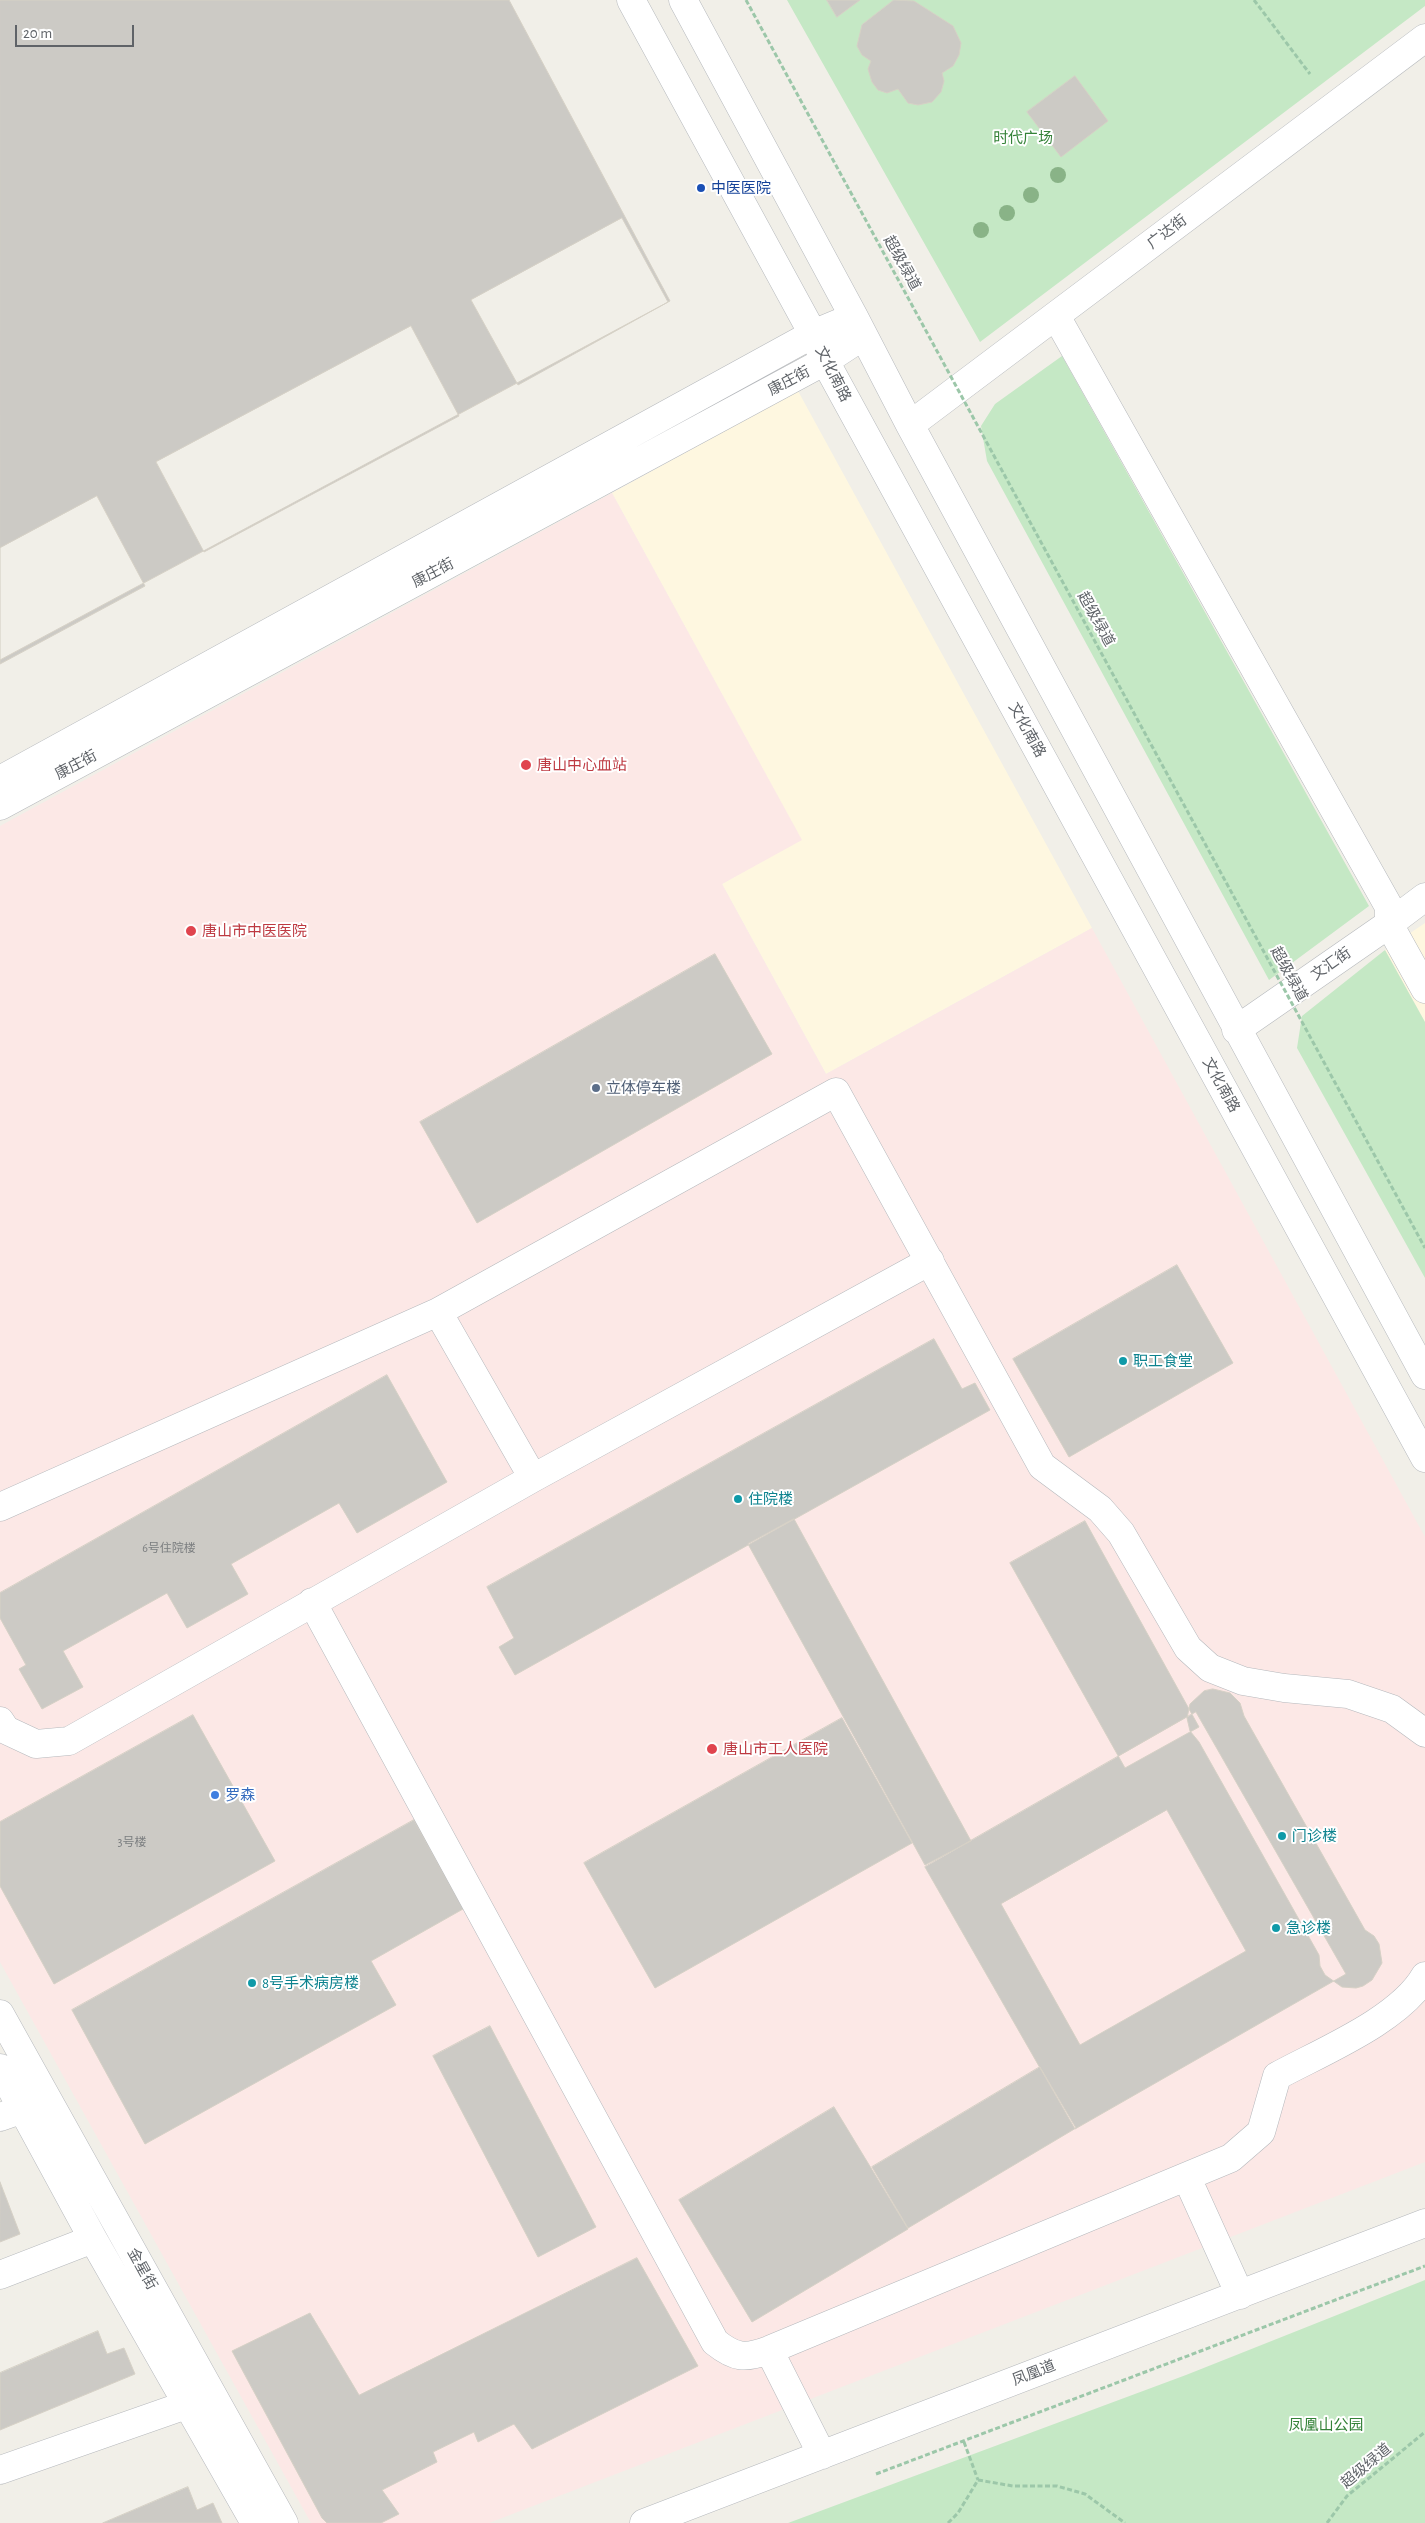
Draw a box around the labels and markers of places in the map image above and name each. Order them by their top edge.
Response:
place label: 中医医院 [711,179,771,197]
marker: 中医医院 [695,182,707,194]
place label: 唐山中心血站 [537,756,627,774]
marker: 唐山中心血站 [519,758,533,772]
place label: 唐山市中医医院 [202,922,307,940]
marker: 唐山市中医医院 [184,924,198,938]
place label: 立体停车楼 [606,1079,681,1097]
marker: 立体停车楼 [590,1082,602,1094]
place label: 职工食堂 [1133,1352,1193,1370]
marker: 职工食堂 [1117,1355,1129,1367]
place label: 住院楼 [748,1490,793,1508]
marker: 住院楼 [732,1493,744,1505]
place label: 唐山市工人医院 [723,1740,828,1758]
marker: 唐山市工人医院 [705,1742,719,1756]
place label: 罗森 [225,1786,255,1804]
marker: 罗森 [209,1789,221,1801]
place label: 门诊楼 [1292,1827,1337,1845]
marker: 门诊楼 [1276,1830,1288,1842]
place label: 急诊楼 [1286,1919,1331,1937]
marker: 急诊楼 [1270,1922,1282,1934]
place label: 8号手术病房楼 [262,1974,359,1992]
marker: 8号手术病房楼 [246,1977,258,1989]

